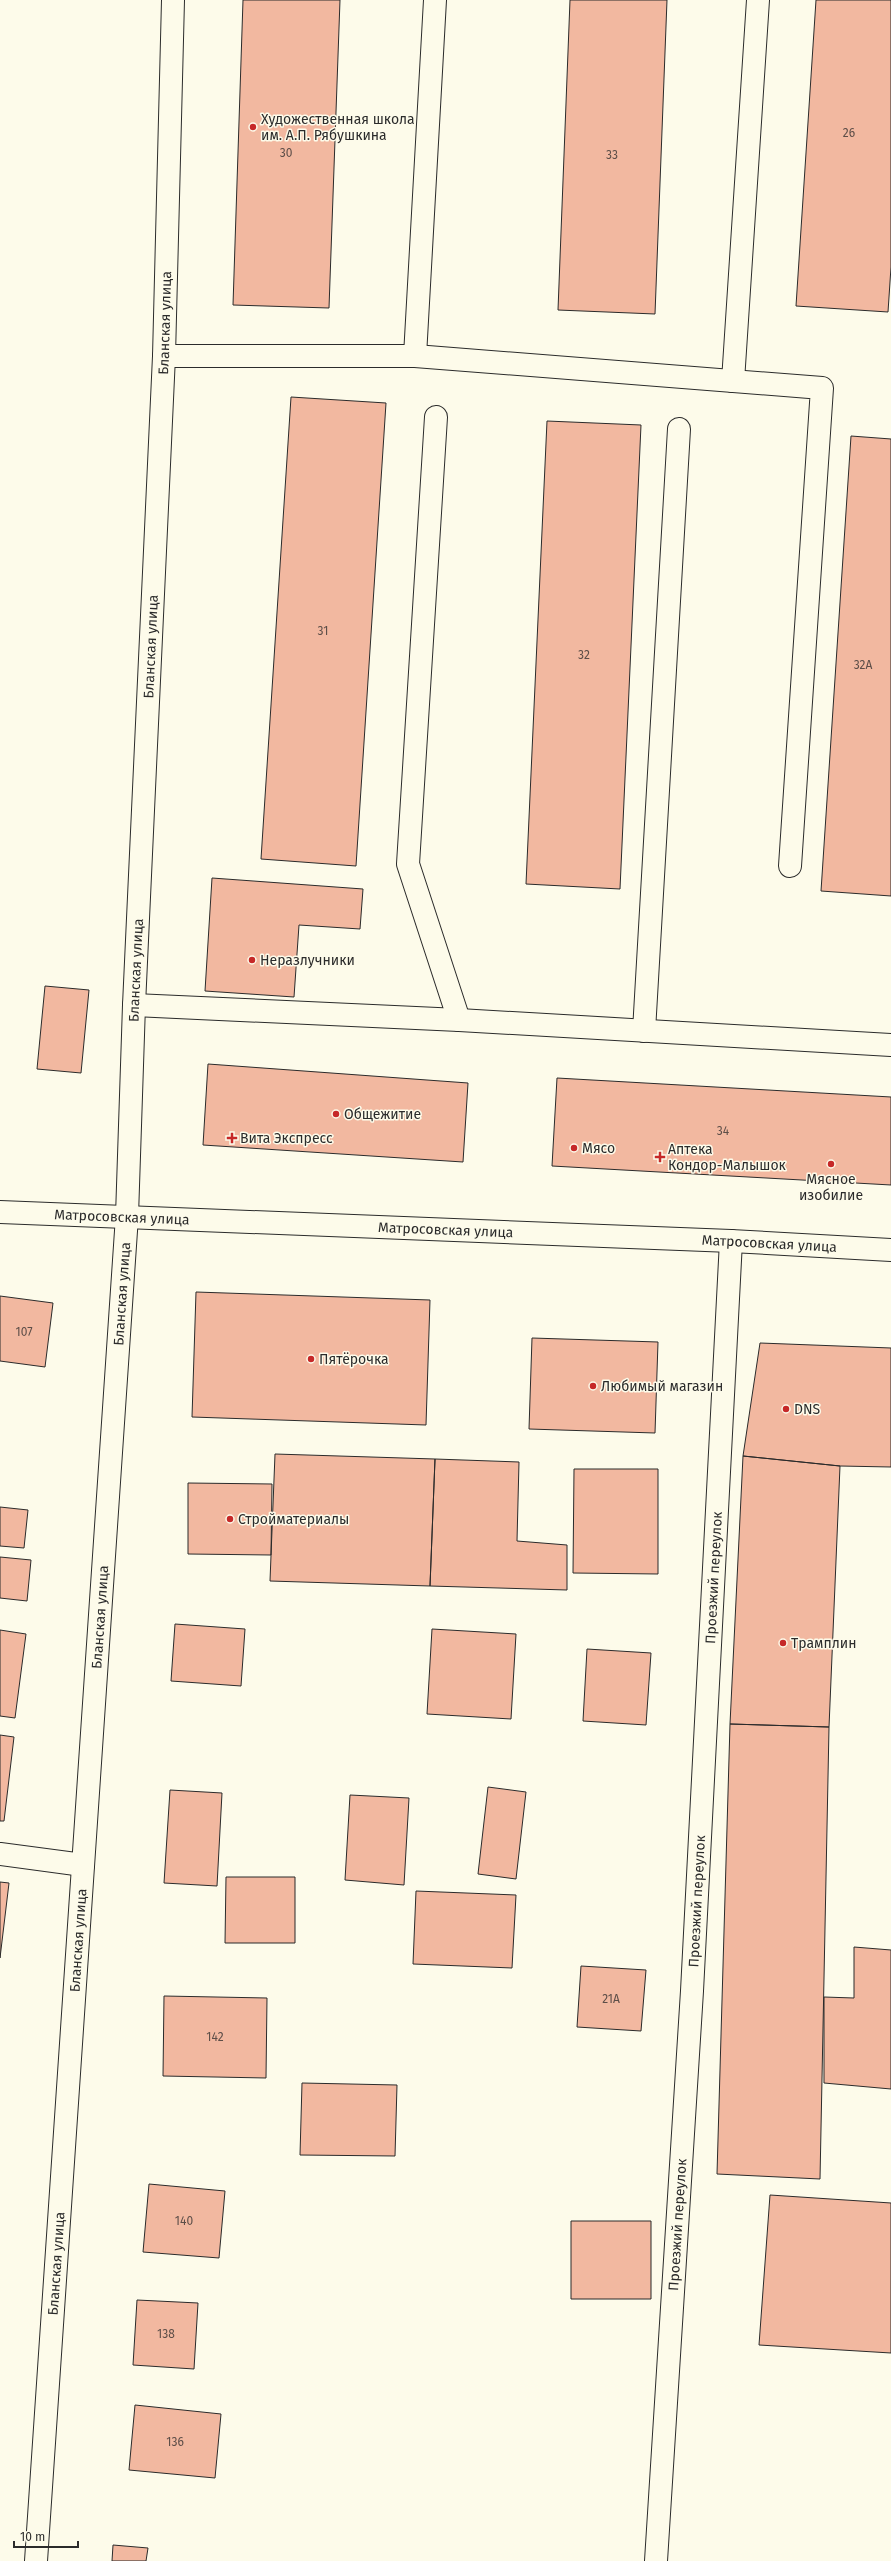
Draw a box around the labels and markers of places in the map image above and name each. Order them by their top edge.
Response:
place label: Художественная школа им. А.П. Рябушкина [261,111,415,144]
marker: Художественная школа им. А.П. Рябушкина [248,122,258,132]
place label: Неразлучники [260,952,355,969]
marker: Неразлучники [247,955,257,965]
place label: Общежитие [344,1106,421,1123]
marker: Общежитие [331,1109,341,1119]
place label: Вита Экспресс [240,1130,333,1147]
marker: Вита Экспресс [227,1133,237,1143]
place label: Мясо [582,1140,615,1157]
place label: Аптека Кондор-Малышок [668,1141,787,1174]
marker: Мясо [569,1143,579,1153]
marker: Аптека Кондор-Малышок [655,1152,665,1162]
marker: Мясное изобилие [826,1159,836,1169]
place label: Мясное изобилие [799,1171,863,1204]
place label: Пятёрочка [319,1351,389,1368]
marker: Пятёрочка [306,1354,316,1364]
place label: Любимый магазин [601,1378,723,1395]
marker: Любимый магазин [588,1381,598,1391]
place label: DNS [794,1401,821,1418]
marker: DNS [781,1404,791,1414]
place label: Стройматериалы [238,1511,349,1528]
marker: Стройматериалы [225,1514,235,1524]
place label: Трамплин [791,1635,856,1652]
marker: Трамплин [778,1638,788,1648]

